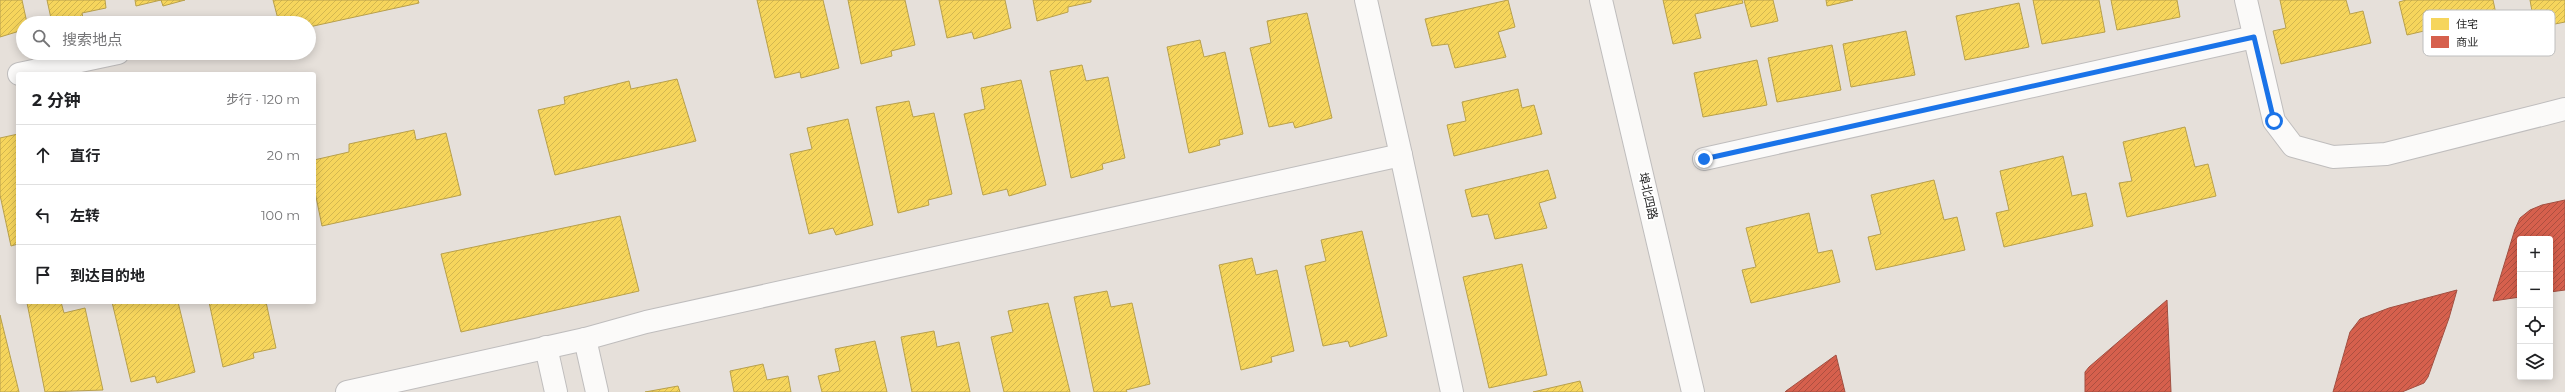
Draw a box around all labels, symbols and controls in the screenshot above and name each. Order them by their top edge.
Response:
legend [2423,10,2555,56]
search box [16,16,316,60]
text: 住宅 [2456,17,2478,31]
icon: search [30,27,52,49]
text: 搜索地点 [62,30,122,49]
text: 商业 [2456,35,2478,49]
text: 2 分钟 [32,90,81,110]
text: 步行 · 120 m [226,91,300,107]
route start [2265,112,2283,130]
icon: ahead [32,144,54,166]
text: 直行 [70,146,100,165]
text: 20 m [267,147,300,163]
route end [1695,150,1713,168]
street label: 埠北四路 [1636,171,1661,221]
icon: left [32,204,54,226]
text: 左转 [70,206,100,225]
text: 100 m [261,207,300,223]
map controls [2517,236,2553,380]
button: + [2517,236,2553,272]
icon: arrive [32,264,54,286]
text: 到达目的地 [70,266,145,285]
button: − [2517,272,2553,308]
button: locate [2517,308,2553,344]
button: layers [2517,344,2553,380]

